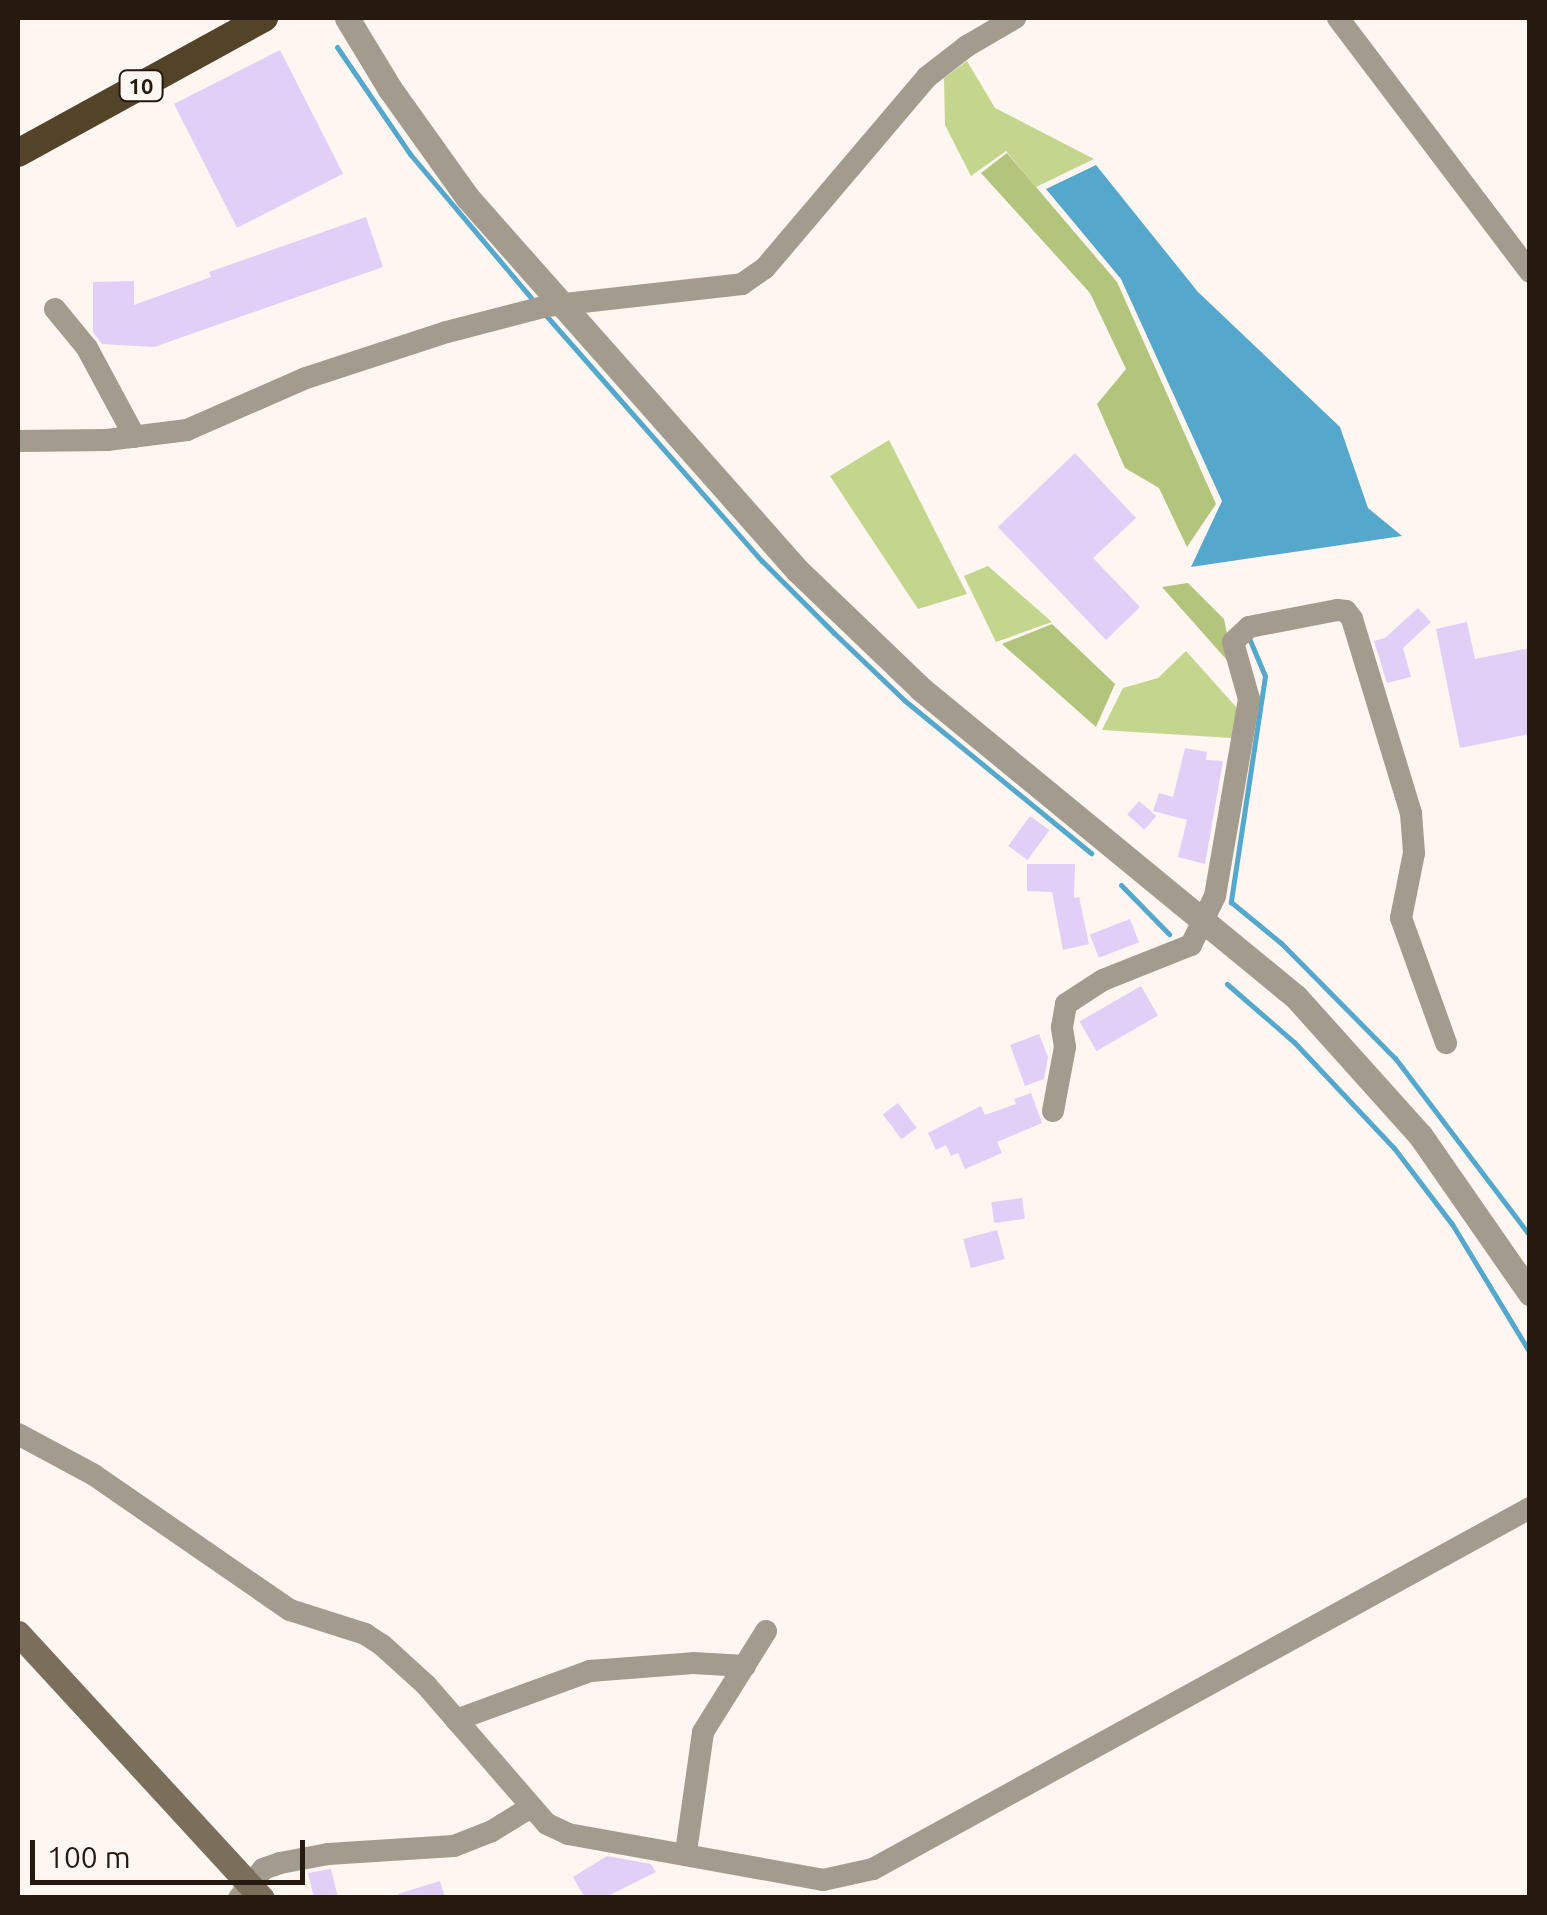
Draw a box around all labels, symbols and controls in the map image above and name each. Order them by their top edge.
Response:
road number: 10 [118,69,164,103]
scale bar [35,1820,310,1882]
text: 100 m [47,1840,131,1874]

